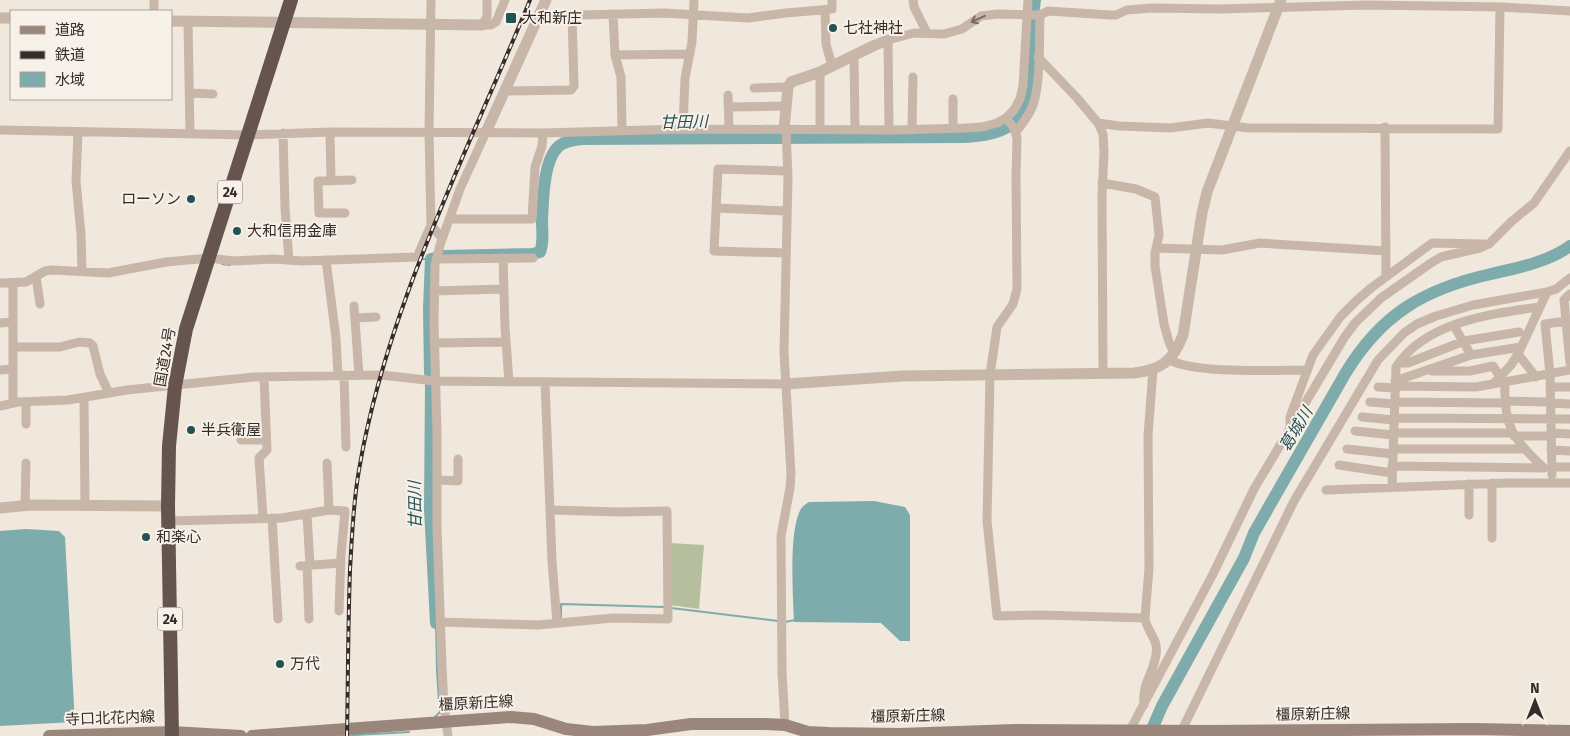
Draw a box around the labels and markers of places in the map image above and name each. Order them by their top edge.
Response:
place label: 大和新庄 [522,9,582,27]
marker: 大和新庄 [504,11,518,25]
place label: 七社神社 [843,19,903,37]
marker: 七社神社 [827,22,839,34]
place label: ローソン [121,190,181,208]
marker: ローソン [185,193,197,205]
place label: 大和信用金庫 [247,222,337,240]
marker: 大和信用金庫 [231,225,243,237]
place label: 半兵衛屋 [201,421,261,439]
marker: 半兵衛屋 [185,424,197,436]
place label: 和楽心 [156,528,201,546]
marker: 和楽心 [140,531,152,543]
place label: 万代 [290,655,320,673]
marker: 万代 [274,658,286,670]

